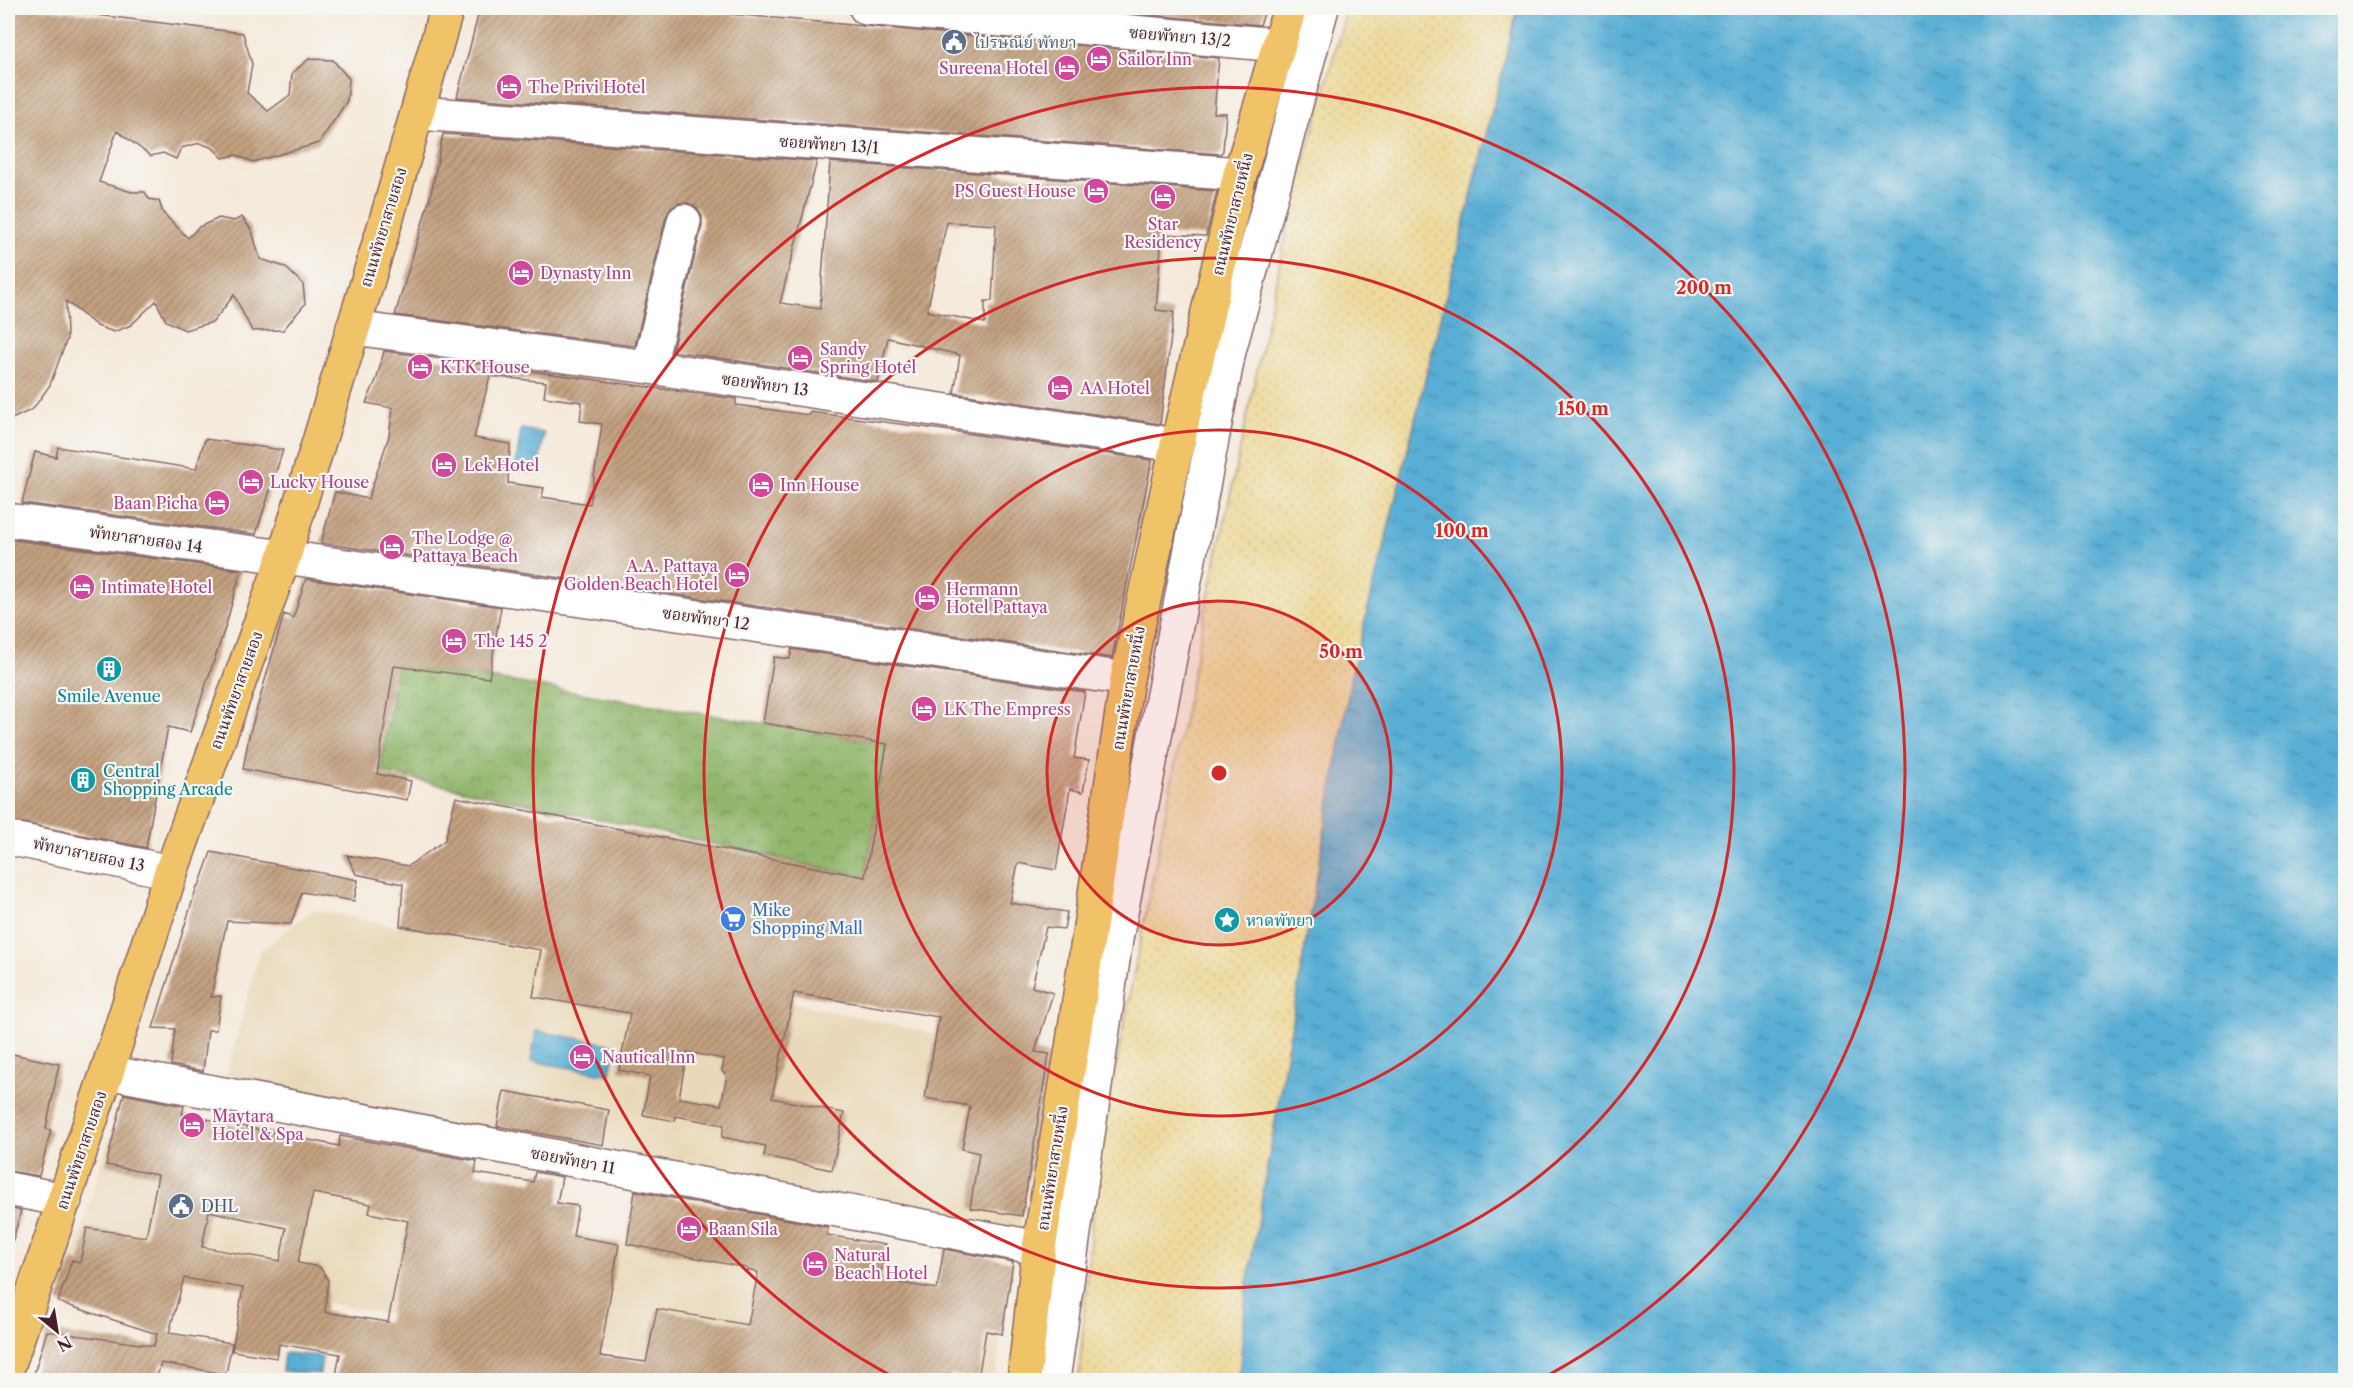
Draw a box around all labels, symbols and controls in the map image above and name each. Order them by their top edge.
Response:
street label: ซอยพัทยา 13/2 [1128,22,1232,50]
public building icon: ไปรษณีย์ พัทยา [939,27,969,57]
place label: ไปรษณีย์ พัทยา [973,32,1077,52]
hotel icon: Sailor Inn [1084,44,1114,74]
place label: Sailor Inn [1118,49,1192,69]
hotel icon: Sureena Hotel [1052,53,1082,83]
place label: Sureena Hotel [939,58,1048,78]
hotel icon: The Privi Hotel [494,72,524,102]
place label: The Privi Hotel [528,77,646,97]
street label: ซอยพัทยา 13/1 [778,131,880,157]
street label: ถนนพัทยาสายหนึ่ง [1206,150,1257,278]
street label: ถนนพัทยาสายสอง [355,165,411,289]
hotel icon: PS Guest House [1081,176,1111,206]
place label: PS Guest House [954,181,1076,201]
hotel icon: Star Residency [1148,182,1178,212]
place label: Star Residency [1124,214,1203,252]
hotel icon: Dynasty Inn [506,258,536,288]
place label: Dynasty Inn [540,263,632,283]
text: 200 m [1676,277,1732,299]
place label: Sandy Spring Hotel [820,339,916,377]
hotel icon: Sandy Spring Hotel [785,343,815,373]
hotel icon: KTK House [405,352,435,382]
place label: KTK House [440,357,530,377]
street label: ซอยพัทยา 13 [720,368,810,400]
hotel icon: AA Hotel [1045,373,1075,403]
place label: AA Hotel [1079,378,1150,398]
text: 150 m [1557,398,1609,420]
hotel icon: Lek Hotel [429,450,459,480]
place label: Lek Hotel [464,455,539,475]
hotel icon: Lucky House [236,467,266,497]
hotel icon: Inn House [746,470,776,500]
place label: Lucky House [270,472,369,492]
place label: Inn House [780,475,859,495]
hotel icon: Baan Picha [202,488,232,518]
place label: Baan Picha [113,493,199,513]
text: 100 m [1435,520,1489,542]
street label: พัทยาสายสอง 14 [88,521,204,557]
place label: The Lodge @ Pattaya Beach [412,528,518,566]
hotel icon: The Lodge @ Pattaya Beach [377,532,407,562]
place label: A.A. Pattaya Golden Beach Hotel [564,556,719,594]
hotel icon: A.A. Pattaya Golden Beach Hotel [722,560,752,590]
hotel icon: Intimate Hotel [67,572,97,602]
place label: Intimate Hotel [101,577,213,597]
place label: Hermann Hotel Pattaya [946,579,1048,617]
hotel icon: Hermann Hotel Pattaya [912,583,942,613]
street label: ซอยพัทยา 12 [661,602,751,634]
street label: ถนนพัทยาสายหนึ่ง [1106,624,1149,752]
hotel icon: The 145 2 [439,626,469,656]
street label: ถนนพัทยาสายสอง [205,628,267,752]
place label: The 145 2 [474,631,547,651]
text: 50 m [1319,641,1363,663]
building icon: Smile Avenue [94,654,124,684]
place label: Smile Avenue [57,686,161,706]
hotel icon: LK The Empress [909,694,939,724]
place label: LK The Empress [944,699,1071,719]
place label: Central Shopping Arcade [103,761,233,799]
centre of rings [1209,763,1229,783]
building icon: Central Shopping Arcade [68,765,98,795]
street label: พัทยาสายสอง 13 [31,832,147,876]
place label: Mike Shopping Mall [752,900,863,938]
supermarket icon: Mike Shopping Mall [718,904,748,934]
place icon: หาดพัทยา [1212,905,1242,935]
place label: หาดพัทยา [1246,910,1314,930]
hotel icon: Nautical Inn [567,1042,597,1072]
place label: Nautical Inn [602,1047,696,1067]
street label: ถนนพัทยาสายสอง [51,1088,111,1212]
street label: ถนนพัทยาสายหนึ่ง [1031,1104,1072,1232]
place label: Maytara Hotel & Spa [212,1106,304,1144]
hotel icon: Maytara Hotel & Spa [177,1110,207,1140]
street label: ซอยพัทยา 11 [529,1142,617,1178]
public building icon: DHL [166,1191,196,1221]
place label: DHL [201,1196,239,1216]
hotel icon: Baan Sila [674,1214,704,1244]
place label: Baan Sila [708,1219,779,1239]
place label: Natural Beach Hotel [834,1245,928,1283]
hotel icon: Natural Beach Hotel [800,1249,830,1279]
north arrow [27,1301,87,1361]
text: N [53,1332,76,1356]

